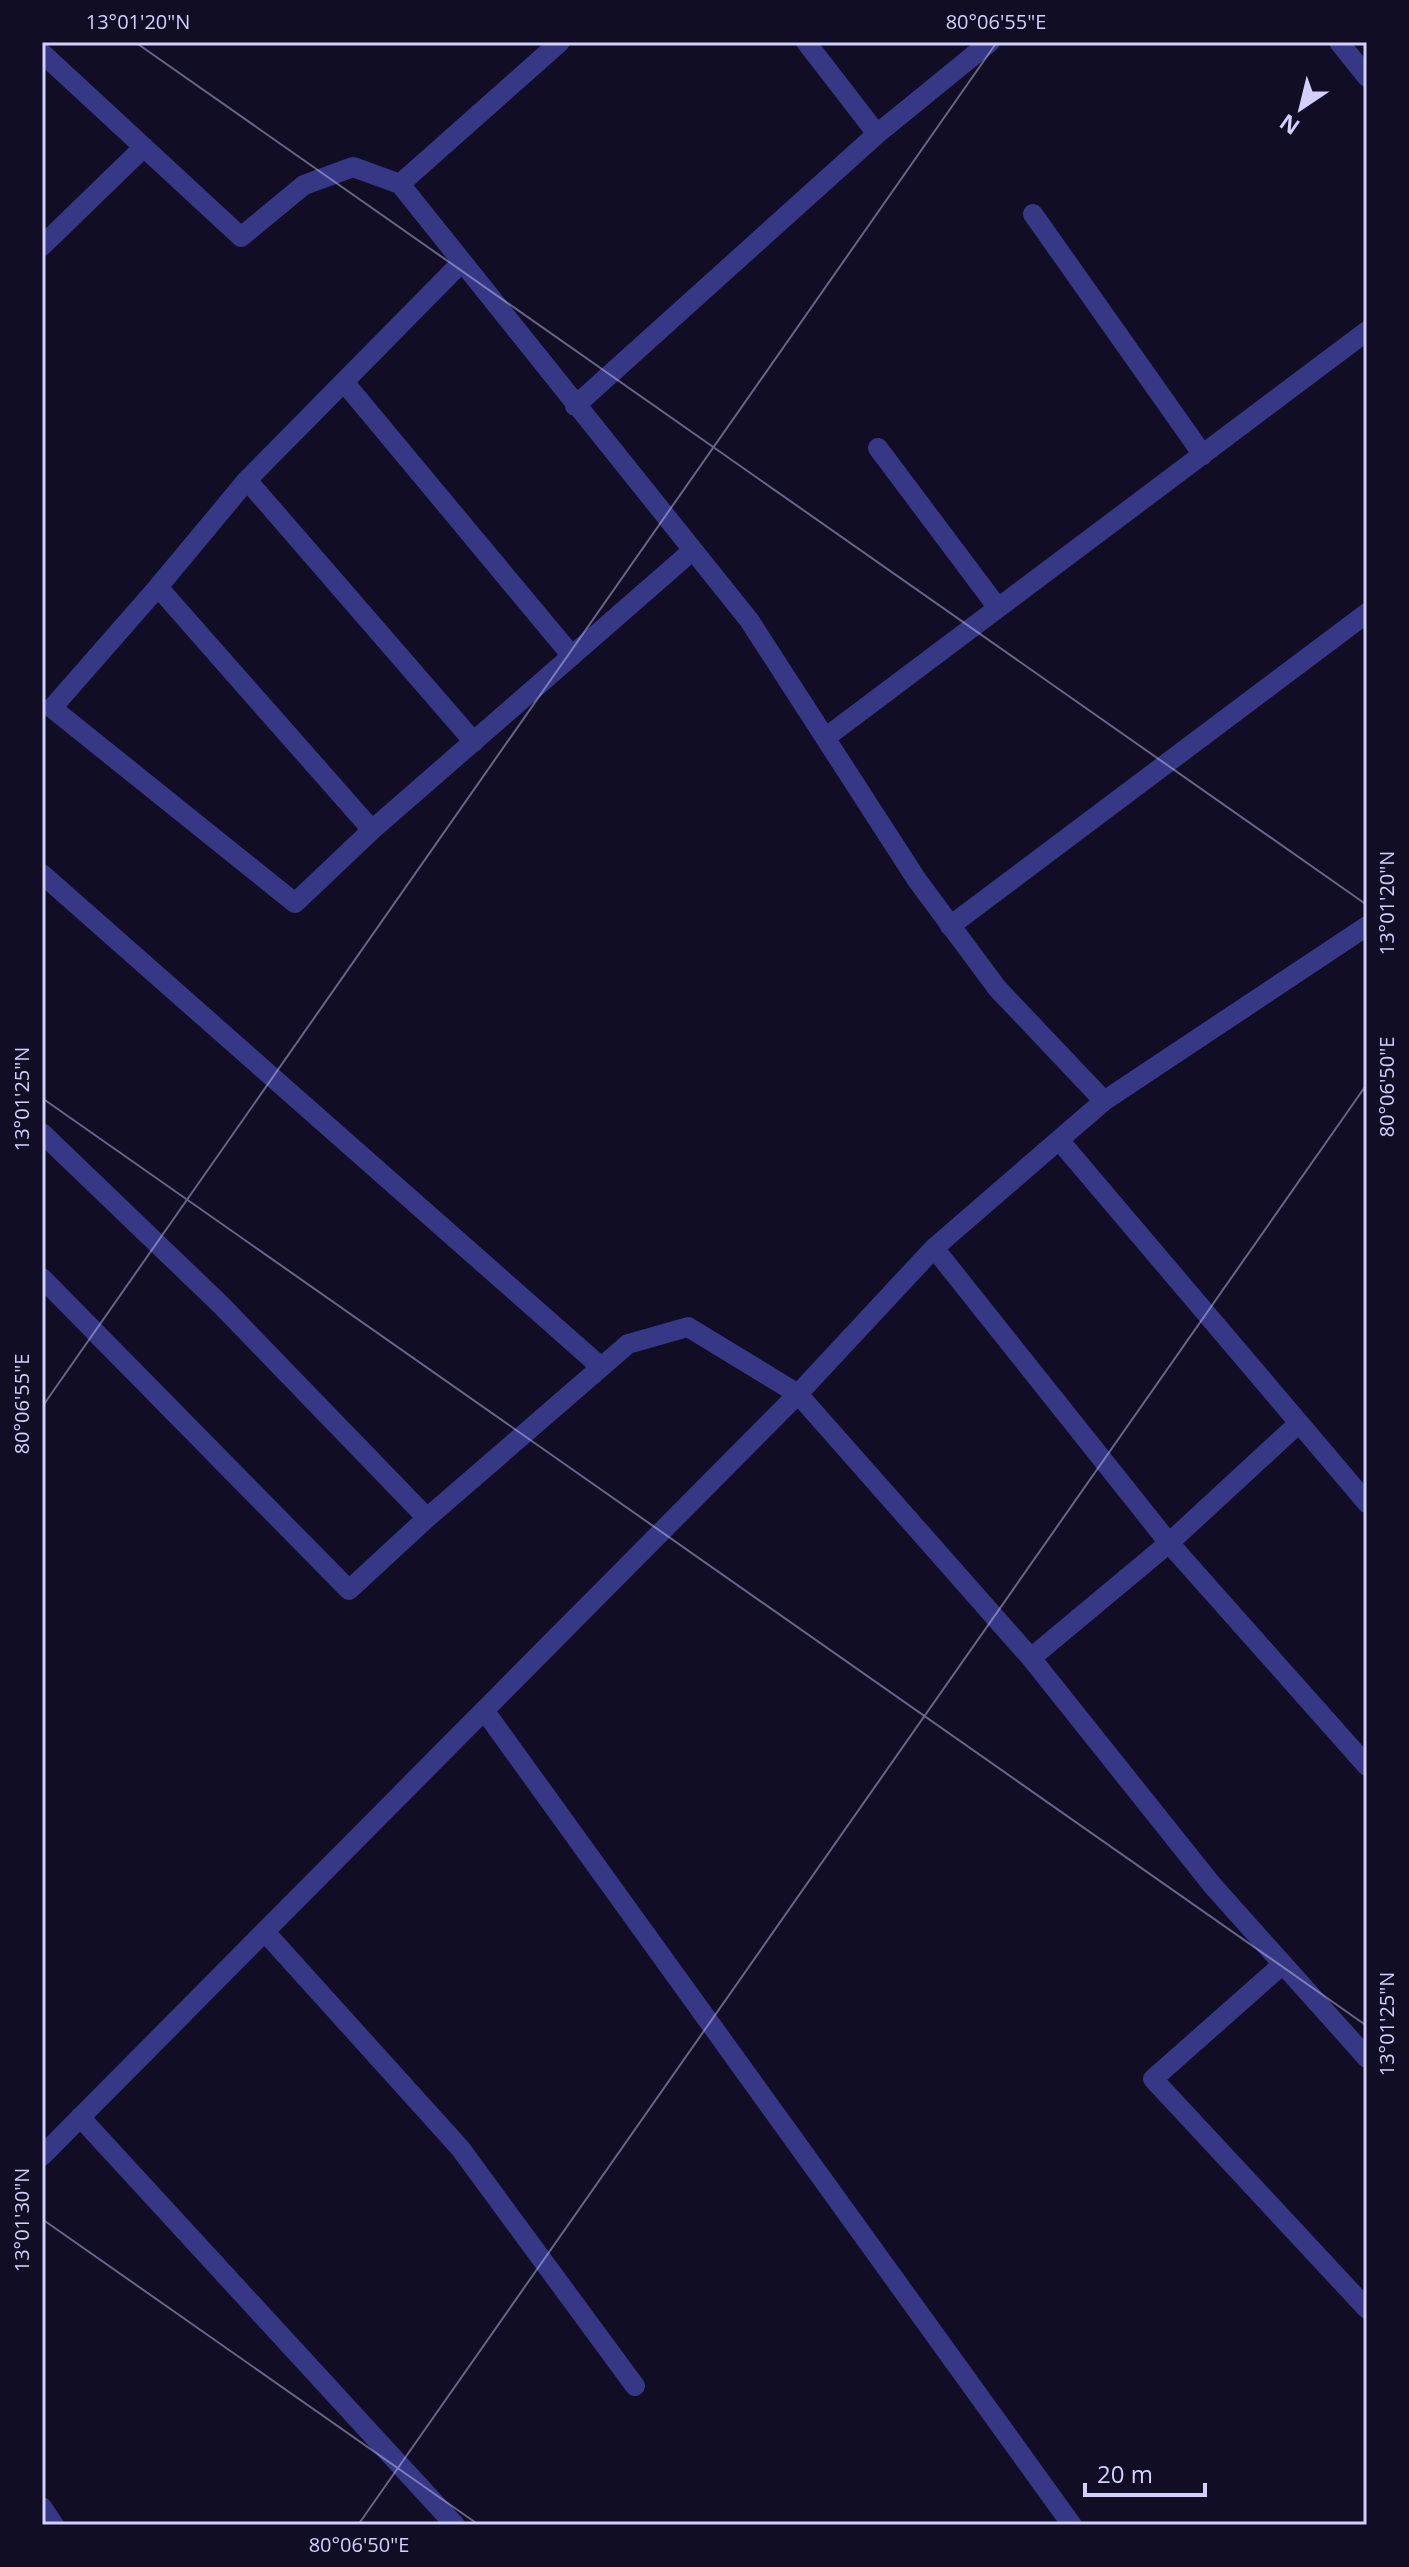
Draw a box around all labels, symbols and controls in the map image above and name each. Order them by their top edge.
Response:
text: 13°01'20"N [86,8,190,35]
text: 80°06'55"E [946,8,1046,35]
north arrow [1261,68,1341,148]
text: N [1273,108,1305,143]
text: 13°01'20"N [1373,851,1400,955]
text: 80°06'50"E [1373,1037,1400,1137]
text: 13°01'25"N [8,1047,35,1151]
text: 80°06'55"E [8,1354,35,1454]
text: 13°01'25"N [1373,1972,1400,2076]
text: 13°01'30"N [8,2168,35,2272]
scale bar [1085,2447,1205,2497]
text: 20 m [1097,2457,1153,2490]
text: 80°06'50"E [309,2531,409,2558]

